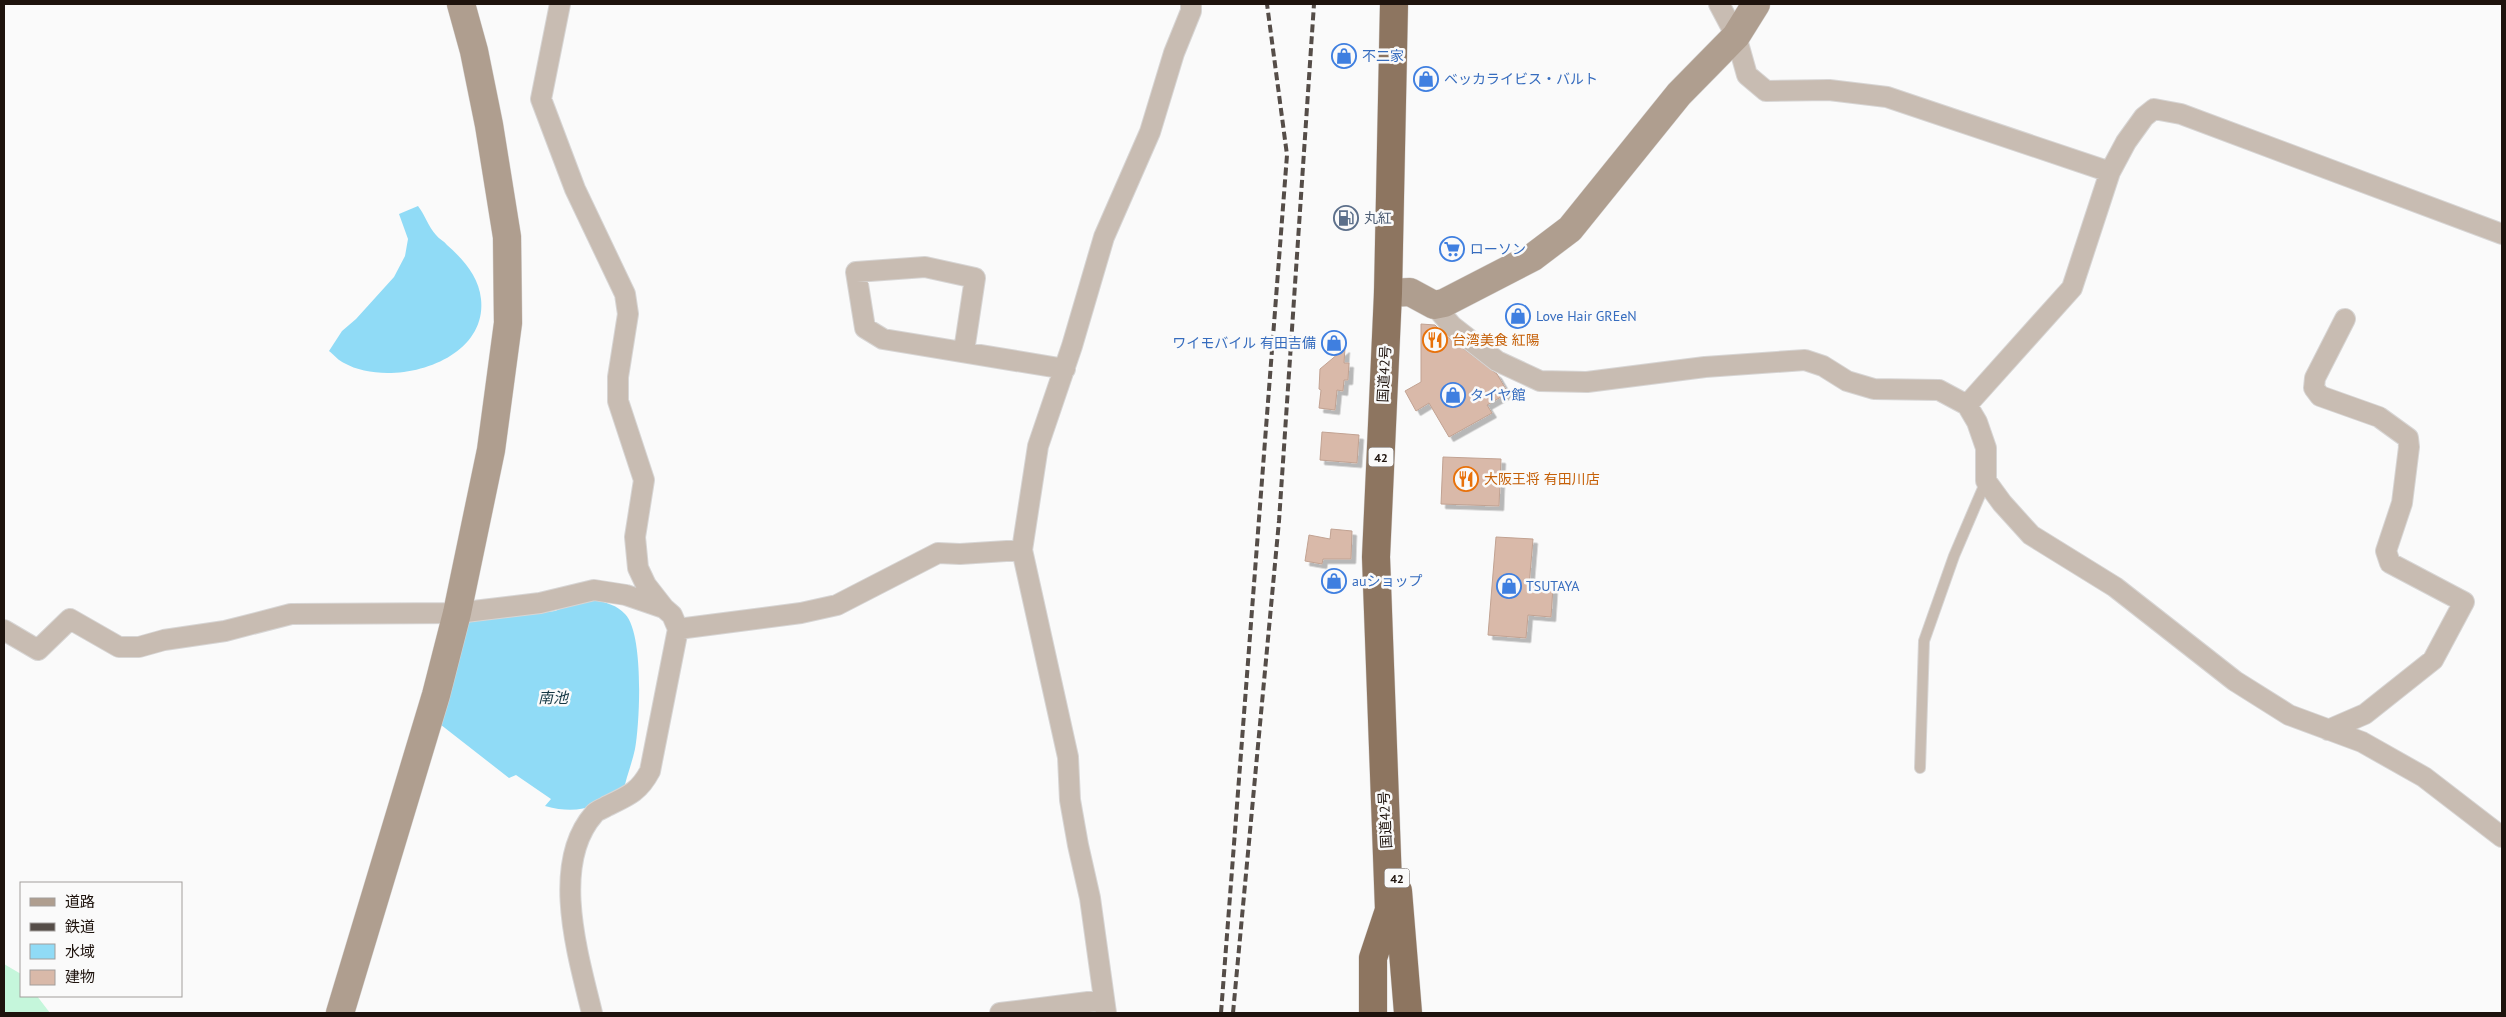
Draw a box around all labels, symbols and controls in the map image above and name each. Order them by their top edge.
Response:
shop icon: 不二家 [1331,43,1357,69]
place label: 不二家 [1362,47,1404,65]
shop icon: ベッカライビス・バルト [1413,66,1439,92]
place label: ベッカライビス・バルト [1444,70,1598,88]
fuel station icon: 丸紅 [1333,205,1359,231]
place label: 丸紅 [1364,209,1392,227]
supermarket icon: ローソン [1439,236,1465,262]
place label: ローソン [1470,240,1526,258]
shop icon: Love Hair GREeN [1505,303,1531,329]
place label: Love Hair GREeN [1536,307,1637,325]
restaurant icon: 台湾美食 紅陽 [1422,327,1448,353]
shop icon: ワイモバイル 有田吉備 [1321,330,1347,356]
place label: 台湾美食 紅陽 [1452,331,1540,349]
place label: ワイモバイル 有田吉備 [1172,334,1316,352]
street label: 国道42号 [1374,345,1394,403]
shop icon: タイヤ館 [1440,382,1466,408]
place label: タイヤ館 [1470,386,1526,404]
road number: 42 [1368,448,1394,467]
restaurant icon: 大阪王将 有田川店 [1453,466,1479,492]
place label: 大阪王将 有田川店 [1484,470,1600,488]
shop icon: auショップ [1321,568,1347,594]
place label: auショップ [1352,572,1423,590]
shop icon: TSUTAYA [1496,573,1522,599]
place label: TSUTAYA [1526,577,1580,595]
water label: 南池 [538,688,570,707]
street label: 国道42号 [1375,791,1395,849]
road number: 42 [1384,868,1410,888]
legend [20,882,182,997]
text: 道路 [65,892,95,911]
text: 鉄道 [65,917,95,936]
text: 水域 [65,942,95,961]
text: 建物 [65,967,95,986]

